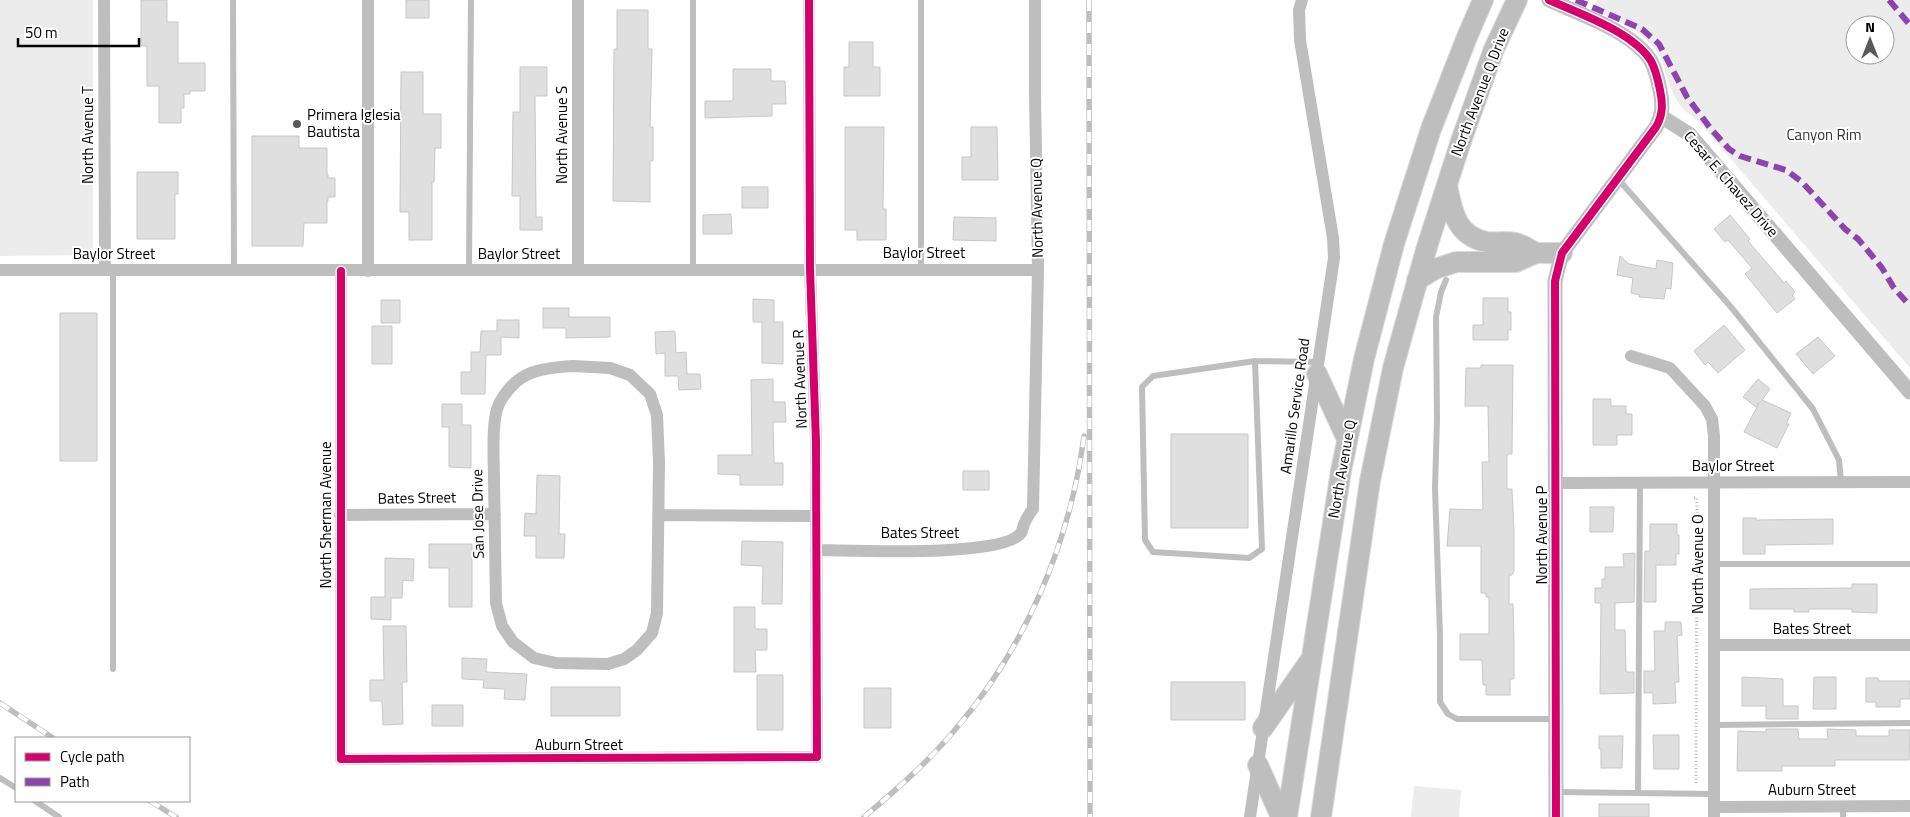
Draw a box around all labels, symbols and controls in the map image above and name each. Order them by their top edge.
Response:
scale bar [18,15,139,47]
north arrow [1845,15,1895,65]
text: N [1865,16,1875,37]
text: 50 m [25,21,58,44]
street label: North Avenue Q Drive [1444,24,1515,159]
street label: North Avenue T [76,86,99,184]
street label: North Avenue S [550,86,573,184]
place label: Primera Iglesia Bautista [307,103,401,143]
marker: Primera Iglesia Bautista [291,118,303,130]
park label: Canyon Rim [1786,123,1862,146]
street label: Cesar E. Chavez Drive [1679,125,1784,242]
street label: North Avenue Q [1024,158,1049,258]
street label: Baylor Street [883,241,966,264]
street label: Baylor Street [73,242,156,265]
street label: Baylor Street [478,242,561,265]
street label: North Avenue R [786,329,813,429]
street label: Amarillo Service Road [1274,337,1315,475]
street label: North Avenue Q [1322,418,1362,520]
street label: North Sherman Avenue [314,441,337,589]
street label: Baylor Street [1692,454,1775,477]
street label: San Jose Drive [465,469,490,559]
street label: Bates Street [378,485,457,510]
street label: North Avenue P [1530,485,1553,584]
street label: North Avenue O [1686,514,1709,614]
street label: Bates Street [881,521,960,544]
street label: Bates Street [1773,617,1852,640]
street label: Auburn Street [535,733,624,756]
legend [15,737,190,802]
text: Cycle path [60,745,125,768]
text: Path [60,770,90,793]
street label: Auburn Street [1768,778,1857,801]

